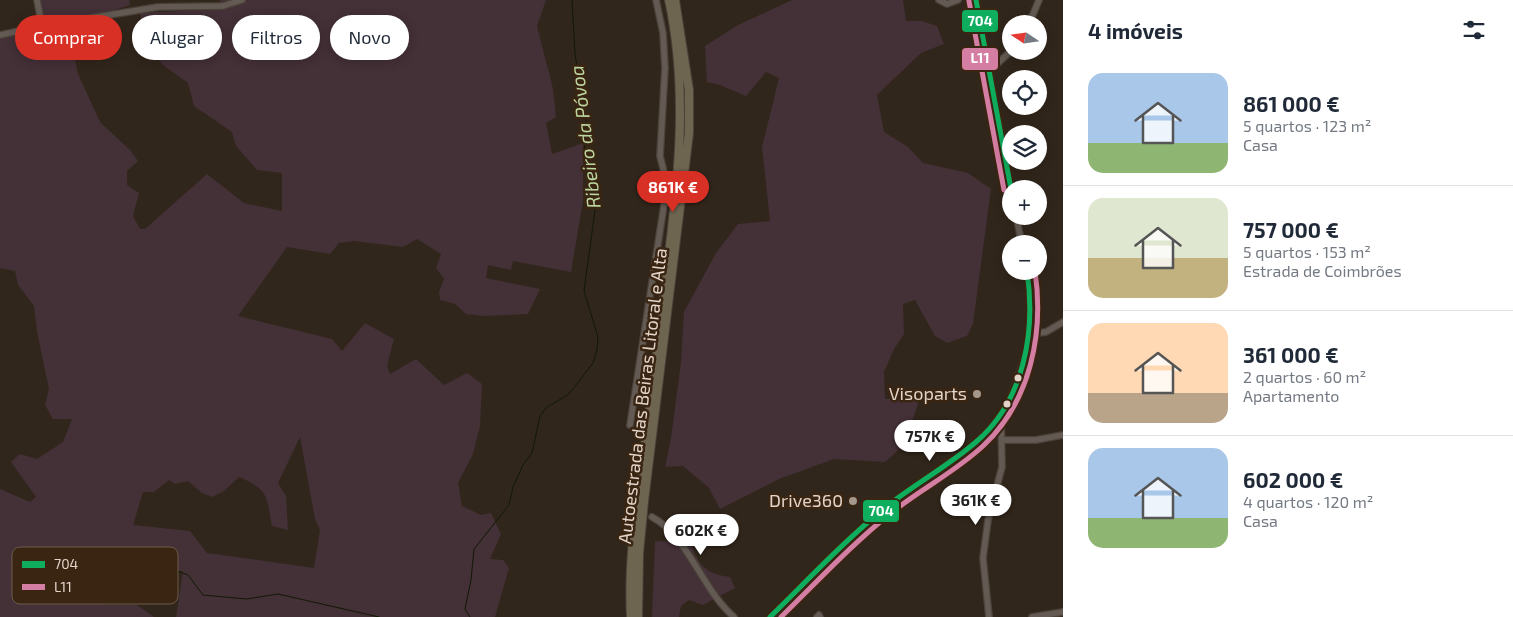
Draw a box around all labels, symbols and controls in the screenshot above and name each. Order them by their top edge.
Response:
line badge: 704 [961,9,999,33]
text: 704 [967,12,993,29]
chip: Comprar [15,15,122,60]
chip: Alugar [132,15,222,60]
chip: Filtros [232,15,320,60]
chip: Novo [330,15,409,60]
north arrow [1002,15,1048,60]
map controls [1002,15,1047,280]
icon: filters [1460,16,1488,44]
text: 4 imóveis [1088,18,1183,43]
line badge: L11 [961,47,999,71]
text: L11 [971,49,989,66]
water label: Ribeiro da Póvoa [564,64,605,210]
button: locate [1002,70,1047,115]
text: 861 000 € [1243,91,1340,116]
icon: home [1128,93,1188,153]
text: 5 quartos · 123 m² [1243,116,1371,135]
button: layers [1002,125,1047,170]
text: Casa [1243,135,1278,154]
pin: 861K € [632,170,714,213]
text: 861K € [648,177,698,196]
button: + [1002,180,1047,225]
text: 757 000 € [1243,217,1339,242]
icon: home [1128,218,1188,278]
button: − [1002,235,1047,280]
text: 5 quartos · 153 m² [1243,242,1371,261]
street label: Autoestrada das Beiras Litoral e Alta [613,247,671,545]
text: Estrada de Coimbrões [1243,261,1402,280]
text: 361 000 € [1243,342,1339,367]
icon: home [1128,343,1188,403]
text: 2 quartos · 60 m² [1243,367,1366,386]
unlabelled marker [1013,373,1023,383]
place label: Visoparts [889,382,967,404]
text: Apartamento [1243,386,1339,405]
marker: Visoparts [971,388,983,400]
unlabelled marker [1002,399,1012,409]
pin: 757K € [889,420,971,462]
text: 757K € [905,426,955,445]
text: 602 000 € [1243,467,1343,492]
icon: home [1128,468,1188,528]
pin: 361K € [935,484,1017,526]
place label: Drive360 [769,489,843,511]
text: 361K € [951,490,1001,509]
text: 4 quartos · 120 m² [1243,492,1373,511]
marker: Drive360 [847,495,859,507]
line badge: 704 [862,499,900,523]
text: 704 [868,502,894,519]
text: Casa [1243,511,1278,530]
pin: 602K € [660,514,742,556]
text: 602K € [675,520,727,539]
legend [12,547,178,604]
text: 704 [54,555,78,572]
text: L11 [54,578,72,595]

